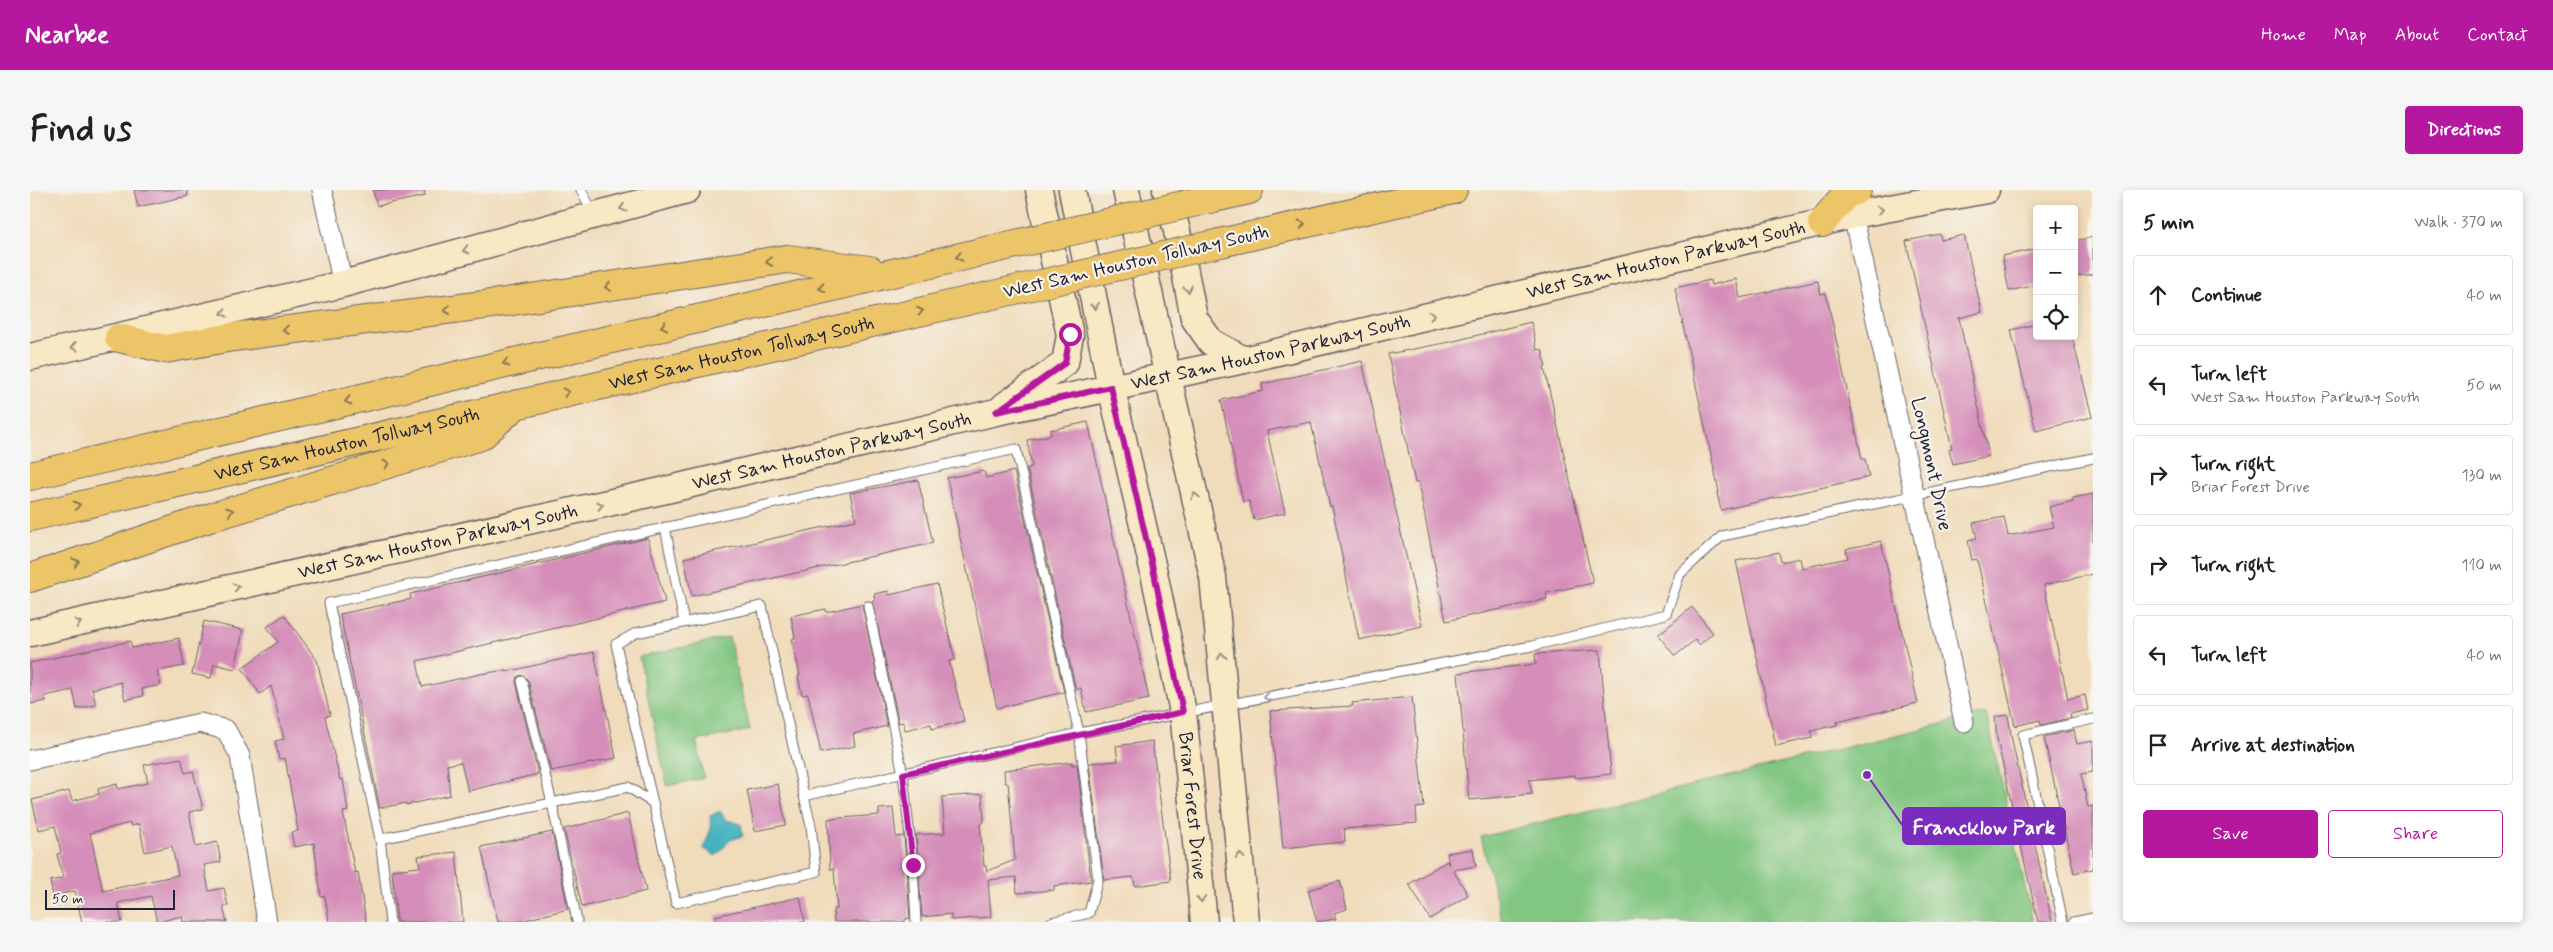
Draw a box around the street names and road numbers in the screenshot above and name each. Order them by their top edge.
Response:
street label: West Sam Houston Parkway South [1524,213,1808,306]
street label: West Sam Houston Tollway South [1001,218,1271,306]
street label: West Sam Houston Parkway South [1128,307,1413,397]
street label: West Sam Houston Tollway South [606,309,877,397]
street label: Longmont Drive [1903,395,1958,533]
street label: West Sam Houston Tollway South [211,400,482,488]
street label: West Sam Houston Parkway South [689,405,974,497]
street label: West Sam Houston Parkway South [295,497,580,586]
street label: Briar Forest Drive [1172,731,1213,881]

